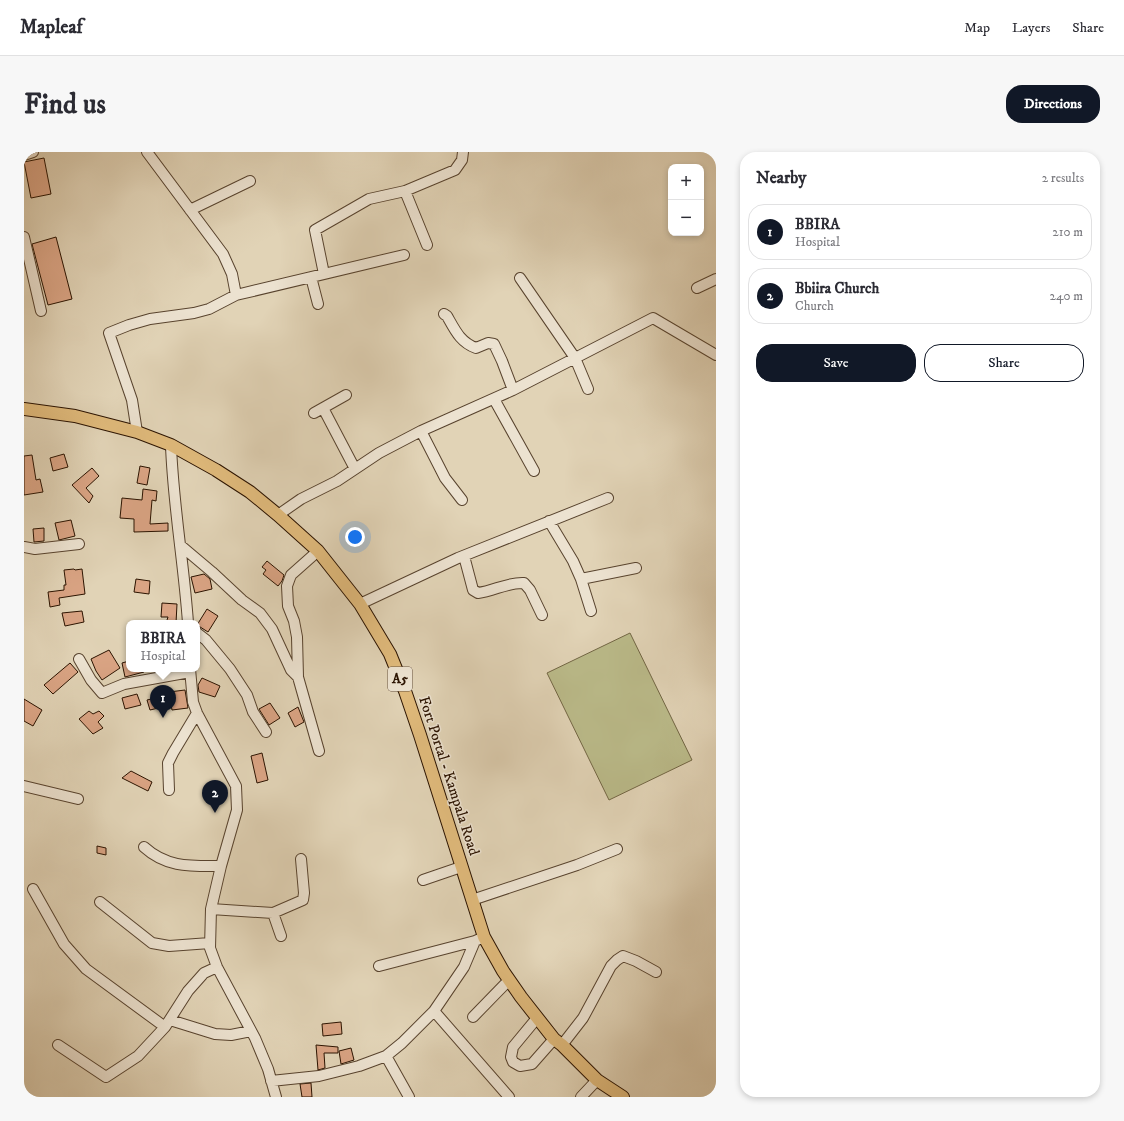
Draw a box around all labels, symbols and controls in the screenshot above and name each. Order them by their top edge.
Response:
text: Mapleaf [20,16,83,39]
text: Map [964,19,990,37]
text: Layers [1012,19,1050,37]
text: Share [1072,19,1104,37]
button: Directions [1006,85,1100,123]
text: Find us [24,87,106,122]
map controls [668,164,704,236]
button: + [668,164,704,200]
text: Nearby [756,167,806,189]
text: 2 results [1042,170,1084,186]
button: − [668,200,704,236]
text: BBIRA [795,215,840,234]
text: 1 [768,224,772,240]
text: 210 m [1052,224,1083,240]
text: Hospital [795,234,840,250]
text: Bbiira Church [795,279,879,298]
text: 2 [767,288,773,304]
text: 240 m [1050,288,1083,304]
text: Church [795,298,834,314]
button: Save [756,344,916,382]
button: Share [924,344,1084,382]
your location [345,527,365,547]
popup [126,620,200,672]
text: BBIRA [141,629,185,648]
text: Hospital [141,648,185,664]
road number: A5 [388,667,412,691]
pin: 1 [150,685,176,718]
street label: Fort Portal - Kampala Road [414,694,484,858]
pin: 2 [202,780,228,813]

